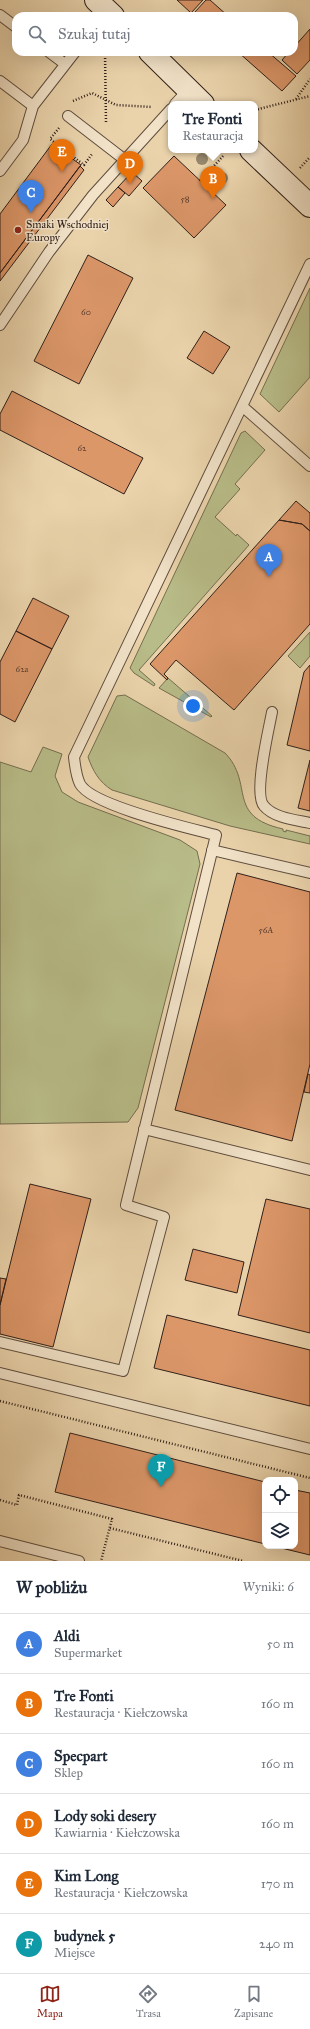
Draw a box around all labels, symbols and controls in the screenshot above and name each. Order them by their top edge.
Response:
search box [12,12,298,56]
icon: search [26,23,48,45]
text: Szukaj tutaj [58,25,130,43]
popup [168,101,258,153]
text: Tre Fonti [183,110,242,128]
text: Restauracja [183,128,243,144]
pin: E [49,139,75,172]
pin: D [117,151,143,184]
pin: B [200,166,226,199]
pin: C [18,180,44,213]
house number: 58 [181,193,190,204]
place label: Smaki Wschodniej Europy [26,218,109,244]
marker: Smaki Wschodniej Europy [13,225,23,235]
house number: 60 [81,306,91,317]
house number: 62 [77,442,87,453]
pin: A [256,544,282,577]
house number: 62a [16,663,29,674]
your location [183,696,203,716]
house number: 56A [259,924,273,935]
pin: F [148,1454,174,1487]
map controls [262,1477,298,1549]
button: locate [262,1477,298,1513]
button: layers [262,1513,298,1549]
text: W pobliżu [16,1577,87,1598]
text: Wyniki: 6 [243,1579,294,1595]
text: Aldi [54,1627,80,1645]
text: A [25,1636,33,1652]
text: 50 m [267,1636,294,1652]
text: Supermarket [54,1645,122,1661]
text: Tre Fonti [54,1687,114,1705]
text: B [25,1696,33,1712]
text: 160 m [261,1696,294,1712]
text: Restauracja · Kiełczowska [54,1705,188,1721]
text: Specpart [54,1747,108,1765]
text: C [25,1756,33,1772]
text: 160 m [261,1756,294,1772]
text: Sklep [54,1765,83,1781]
text: Lody soki desery [54,1807,156,1825]
text: D [24,1816,34,1832]
text: 160 m [261,1816,294,1832]
text: Kawiarnia · Kiełczowska [54,1825,180,1841]
text: Kim Long [54,1867,118,1885]
text: E [24,1876,34,1892]
text: 170 m [261,1876,294,1892]
text: Restauracja · Kiełczowska [54,1885,188,1901]
text: budynek 5 [54,1927,115,1945]
text: F [25,1936,33,1952]
text: 240 m [259,1936,294,1952]
text: Miejsce [54,1945,95,1961]
tab: Mapa [37,1983,63,2020]
tab: Trasa [136,1983,161,2020]
tab: Zapisane [234,1983,273,2020]

